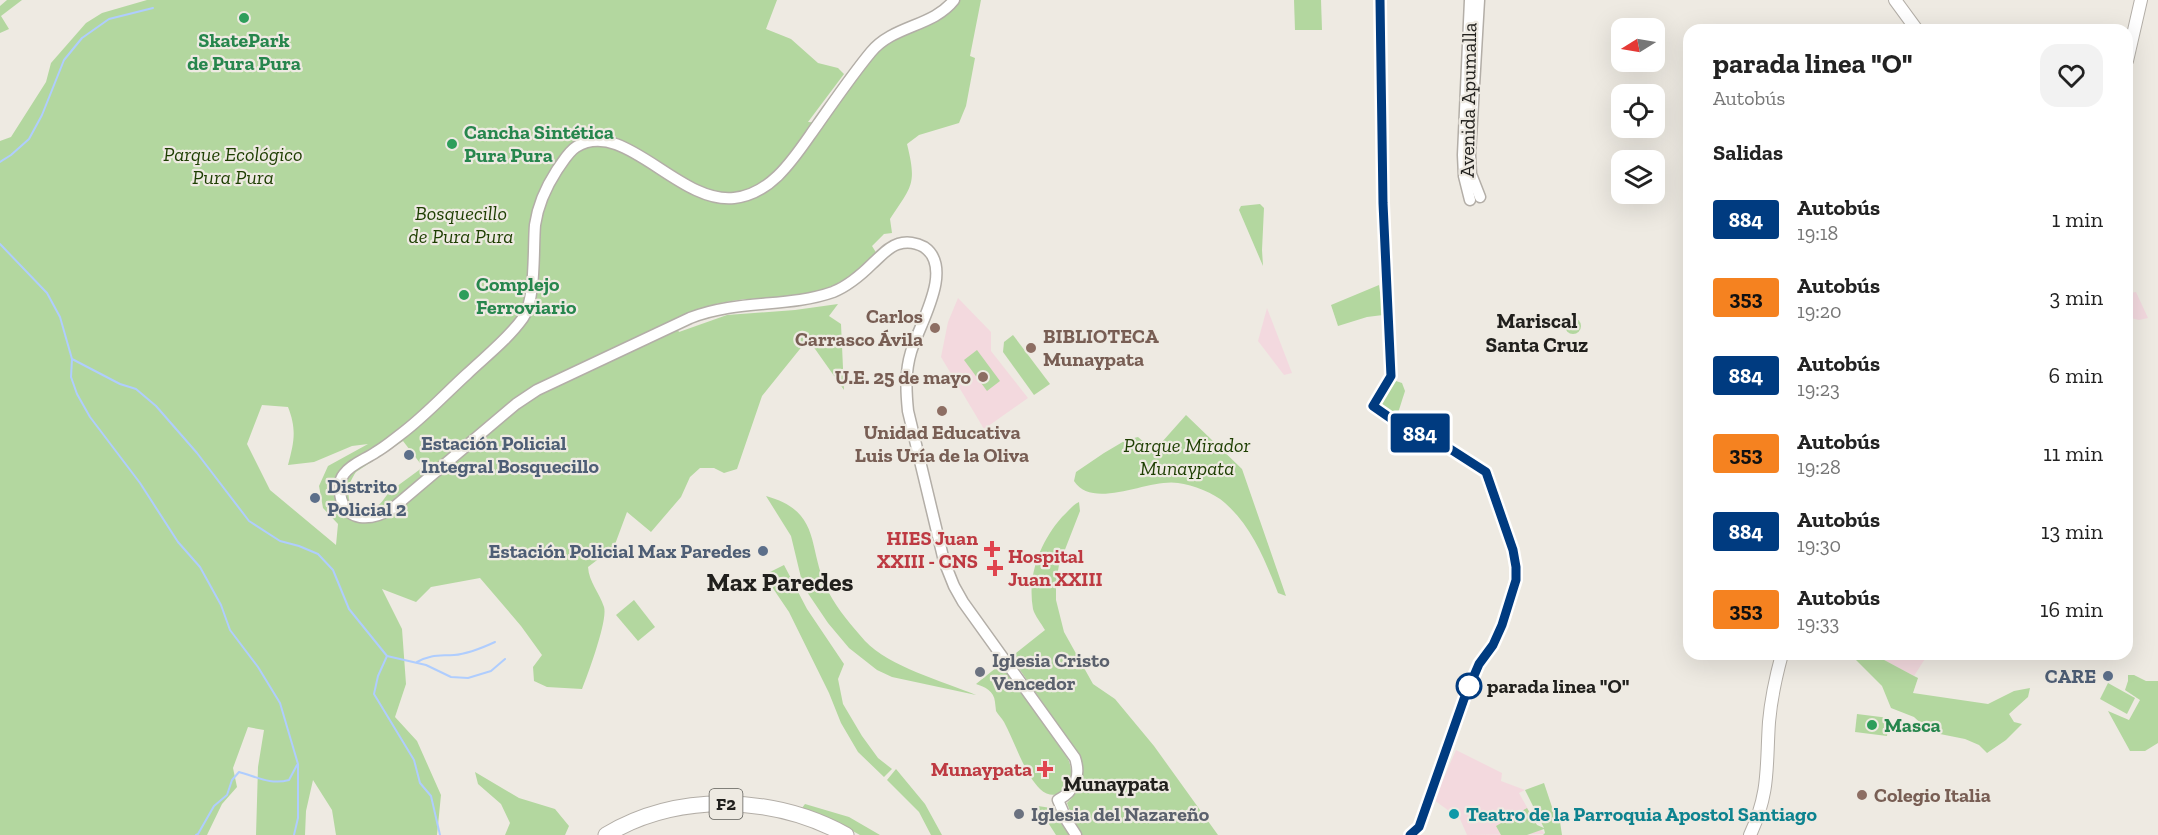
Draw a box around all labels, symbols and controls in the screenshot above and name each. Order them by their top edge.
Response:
marker: SkatePark de Pura Pura [237,11,251,25]
north arrow [1611,18,1665,72]
map controls [1611,18,1665,204]
street label: Avenida Apumalla [1455,22,1481,178]
place label: SkatePark de Pura Pura [187,28,301,75]
button: heart [2040,44,2103,107]
text: parada linea "O" [1713,47,1913,80]
button: locate [1611,84,1665,138]
text: Autobús [1713,86,1785,110]
place label: Cancha Sintética Pura Pura [464,120,614,167]
marker: Cancha Sintética Pura Pura [445,137,459,151]
text: Salidas [1713,139,1783,166]
park label: Parque Ecológico Pura Pura [163,142,303,189]
button: layers [1611,150,1665,204]
text: Autobús [1797,194,1880,221]
park label: Bosquecillo de Pura Pura [409,201,513,248]
text: 1 min [2052,206,2103,233]
text: 884 [1729,207,1763,232]
text: 19:18 [1797,221,1838,245]
place label: Complejo Ferroviario [476,272,577,319]
text: Autobús [1797,272,1880,299]
text: 3 min [2049,284,2103,311]
text: 353 [1729,285,1763,310]
marker: Complejo Ferroviario [457,288,471,302]
text: 19:20 [1797,299,1842,323]
place label: Carlos Carrasco Ávila [795,304,923,351]
district label: Mariscal Santa Cruz [1486,308,1588,357]
marker: Carlos Carrasco Ávila [928,321,942,335]
place label: BIBLIOTECA Munaypata [1043,324,1159,371]
marker: BIBLIOTECA Munaypata [1024,341,1038,355]
text: Autobús [1797,350,1880,377]
text: 6 min [2049,362,2103,389]
text: 884 [1729,363,1763,388]
place label: U.E. 25 de mayo [835,365,972,389]
marker: U.E. 25 de mayo [976,370,990,384]
text: 19:23 [1797,377,1840,401]
marker: Unidad Educativa Luis Uría de la Oliva [935,404,949,418]
line badge: 884 [1386,414,1454,452]
place label: Unidad Educativa Luis Uría de la Oliva [855,420,1029,467]
text: 884 [1403,421,1437,446]
text: Autobús [1797,428,1880,455]
place label: Estación Policial Integral Bosquecillo [421,431,599,478]
park label: Parque Mirador Munaypata [1124,433,1251,480]
text: 11 min [2043,440,2103,467]
text: 353 [1729,441,1763,466]
marker: Estación Policial Integral Bosquecillo [402,448,416,462]
text: 19:28 [1797,455,1841,479]
place label: Distrito Policial 2 [327,474,407,521]
marker: Distrito Policial 2 [308,491,322,505]
text: Autobús [1797,506,1880,533]
text: 13 min [2041,518,2103,545]
text: 884 [1729,519,1763,544]
place label: HIES Juan XXIII - CNS [877,526,978,573]
text: 19:30 [1797,533,1841,557]
place label: Estación Policial Max Paredes [489,539,751,563]
marker: HIES Juan XXIII - CNS [983,540,1001,558]
marker: Estación Policial Max Paredes [756,544,770,558]
place label: Hospital Juan XXIII [1008,544,1102,591]
marker: Hospital Juan XXIII [986,559,1004,577]
district label: Max Paredes [706,566,854,598]
text: Autobús [1797,584,1880,611]
text: 16 min [2040,596,2103,623]
text: 353 [1729,597,1763,622]
text: 19:33 [1797,611,1839,635]
place label: Iglesia Cristo Vencedor [992,648,1110,695]
place label: CARE [2045,664,2096,688]
marker: Iglesia Cristo Vencedor [973,665,987,679]
marker: CARE [2101,669,2115,683]
marker: parada linea "O" [1456,673,1482,699]
place label: parada linea "O" [1487,674,1630,698]
place label: Masca [1884,713,1941,737]
marker: Masca [1865,718,1879,732]
place label: Munaypata [931,757,1032,781]
marker: Munaypata [1036,760,1054,778]
district label: Munaypata [1063,771,1169,796]
place label: Colegio Italia [1874,783,1991,807]
marker: Colegio Italia [1855,788,1869,802]
road number: F2 [710,789,742,819]
place label: Iglesia del Nazareño [1031,802,1210,826]
place label: Teatro de la Parroquia Apostol Santiago [1466,802,1817,826]
marker: Iglesia del Nazareño [1012,807,1026,821]
marker: Teatro de la Parroquia Apostol Santiago [1447,807,1461,821]

